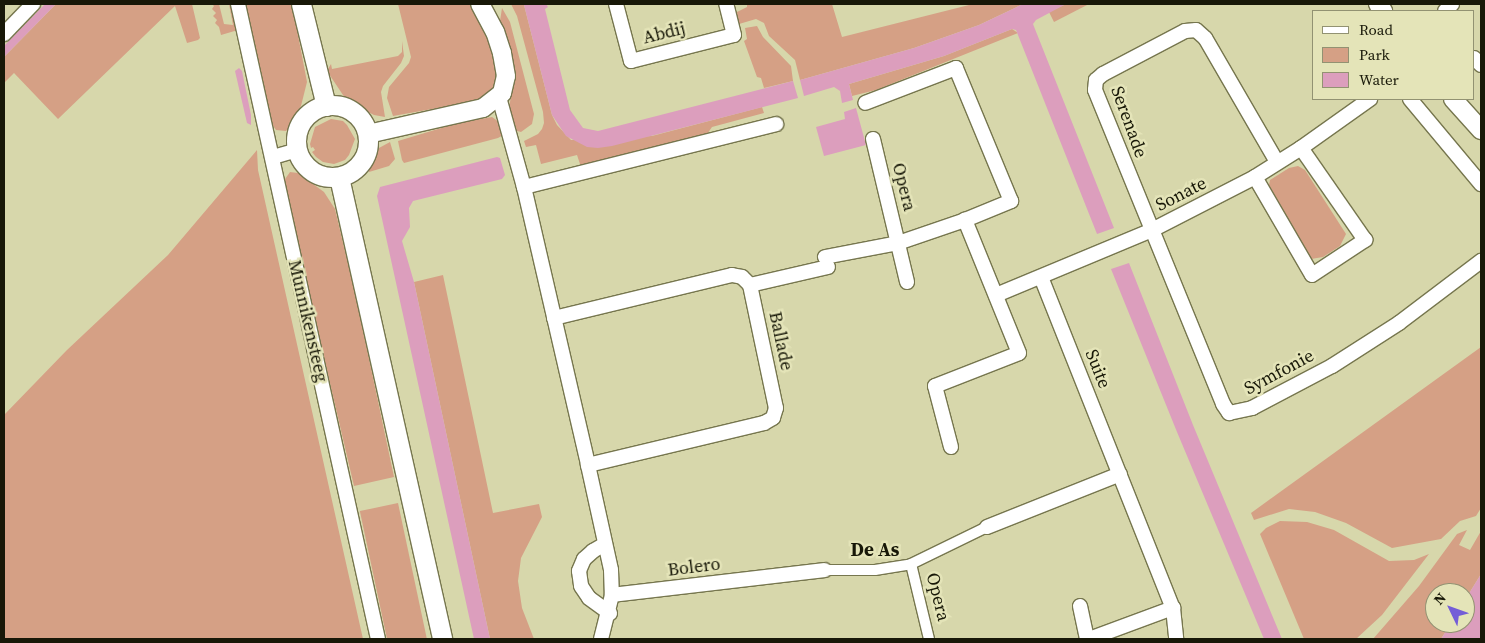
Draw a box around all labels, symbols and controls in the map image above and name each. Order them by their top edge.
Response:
legend [1312,10,1475,100]
street label: Abdij [641,17,687,49]
text: Road [1359,19,1393,40]
text: Park [1359,44,1390,65]
text: Water [1359,69,1399,90]
street label: Serenade [1106,83,1152,161]
street label: Opera [888,161,920,213]
street label: Sonate [1152,172,1210,216]
street label: Munnikensteeg [283,258,333,384]
street label: Ballade [764,310,798,372]
street label: Symfonie [1240,345,1318,399]
street label: Suite [1081,346,1115,392]
district label: De As [851,539,899,561]
street label: Bolero [666,553,722,581]
street label: Opera [922,571,954,623]
north arrow [1425,583,1475,633]
text: N [1429,588,1450,609]

